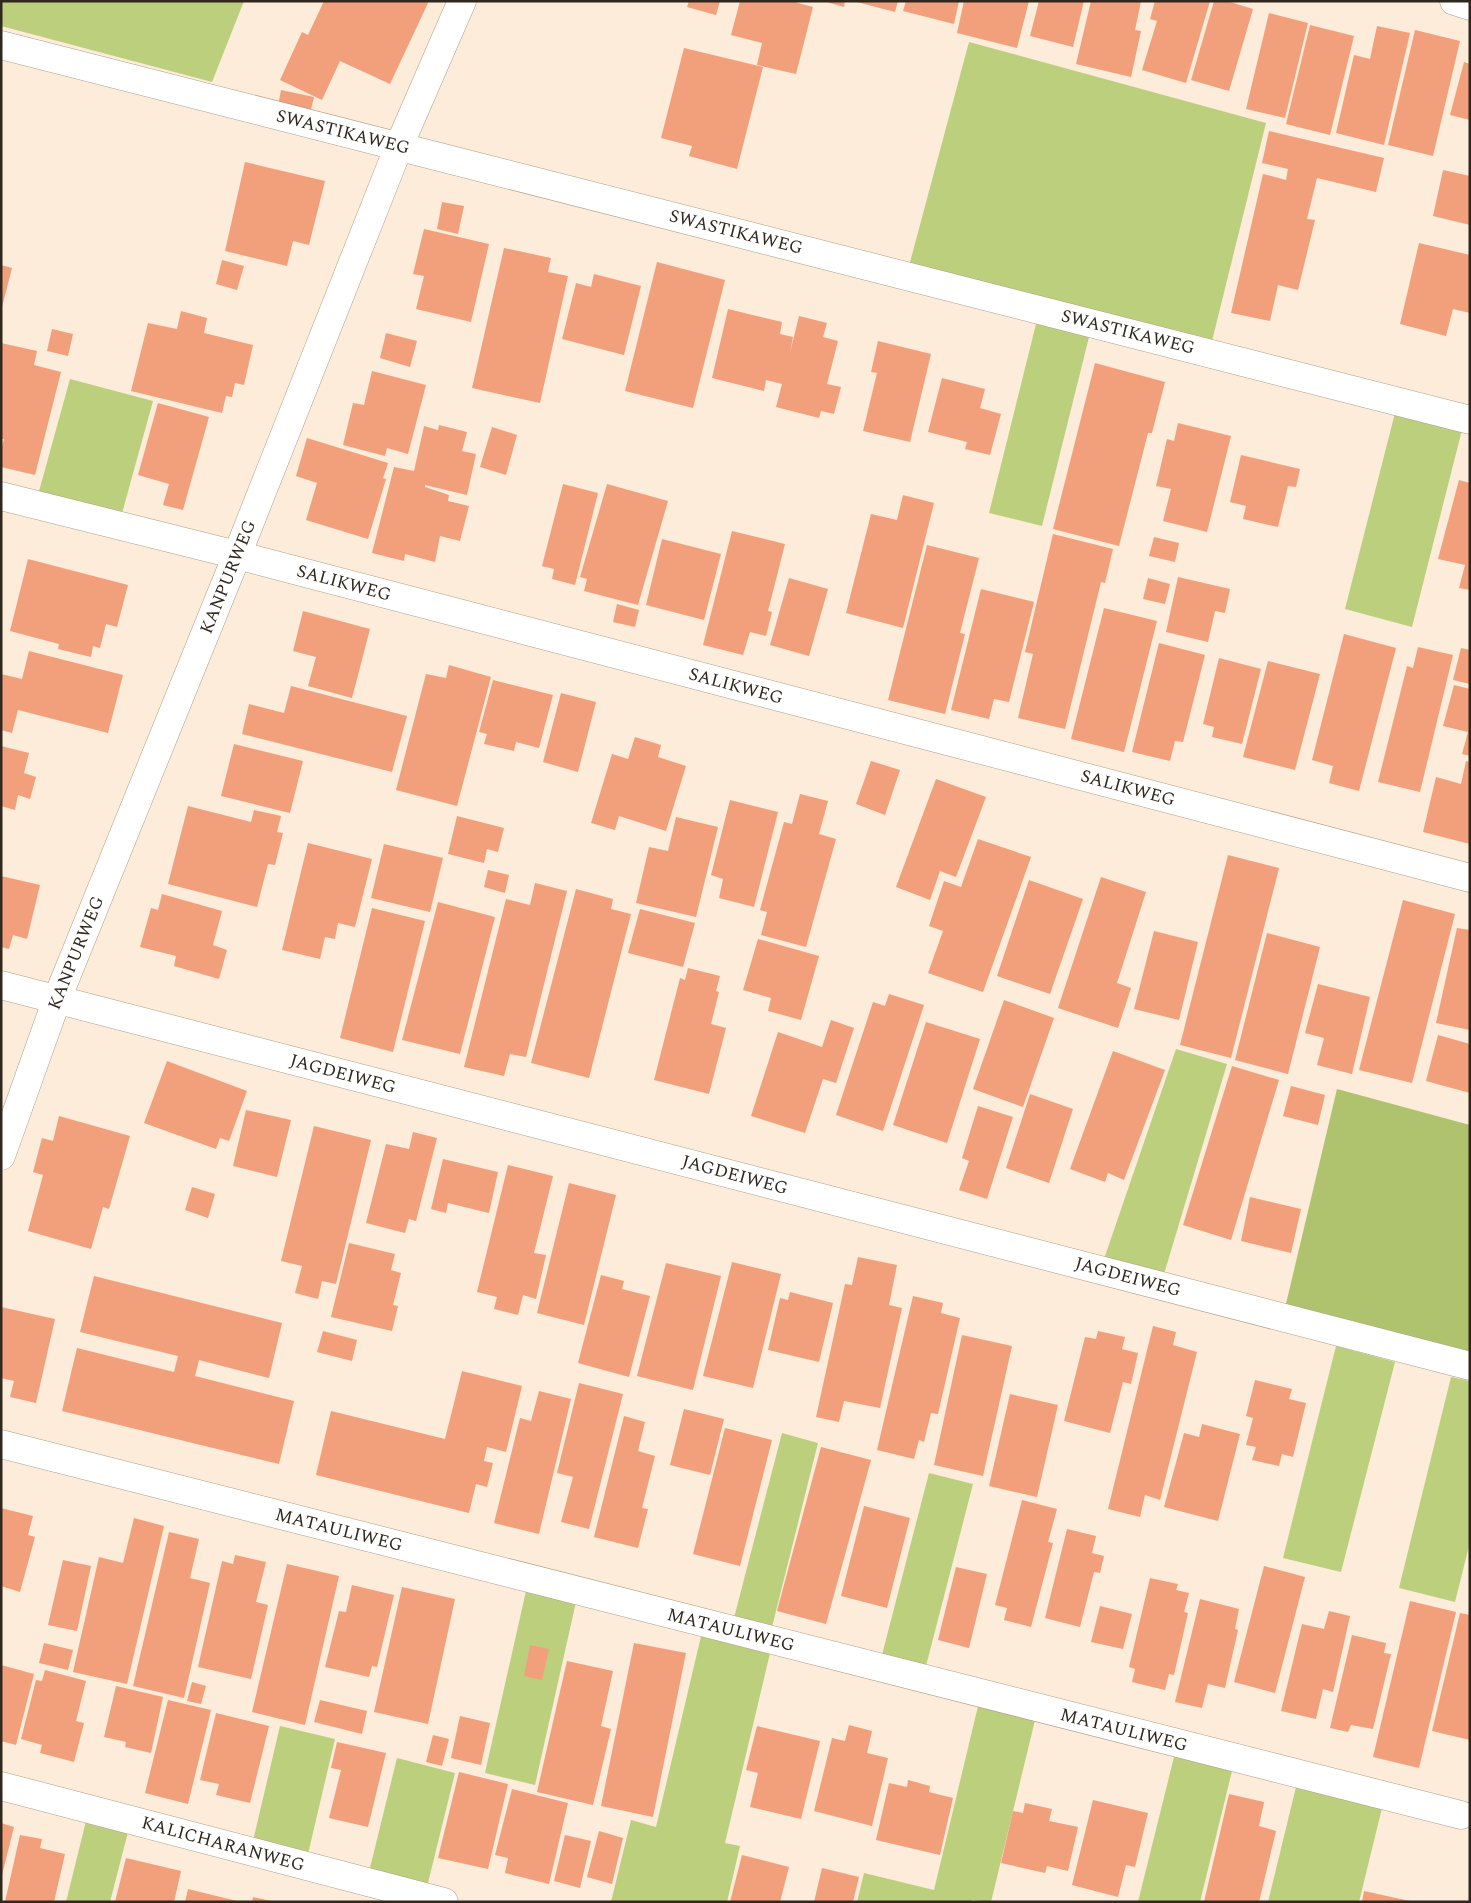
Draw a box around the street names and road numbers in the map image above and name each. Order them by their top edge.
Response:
street label: SWASTIKAWEG [273,102,413,162]
street label: SWASTIKAWEG [666,202,806,262]
street label: SWASTIKAWEG [1058,302,1198,362]
street label: KANPURWEG [193,516,263,638]
street label: SALIKWEG [294,557,394,609]
street label: SALIKWEG [686,660,786,712]
street label: SALIKWEG [1078,762,1178,814]
street label: KANPURWEG [41,892,111,1014]
street label: JAGDEIWEG [287,1047,399,1101]
street label: JAGDEIWEG [679,1148,791,1202]
street label: JAGDEIWEG [1072,1250,1184,1304]
street label: MATAULIWEG [272,1501,406,1559]
street label: MATAULIWEG [664,1601,798,1659]
street label: MATAULIWEG [1057,1701,1191,1759]
street label: KALICHARANWEG [138,1809,308,1879]

